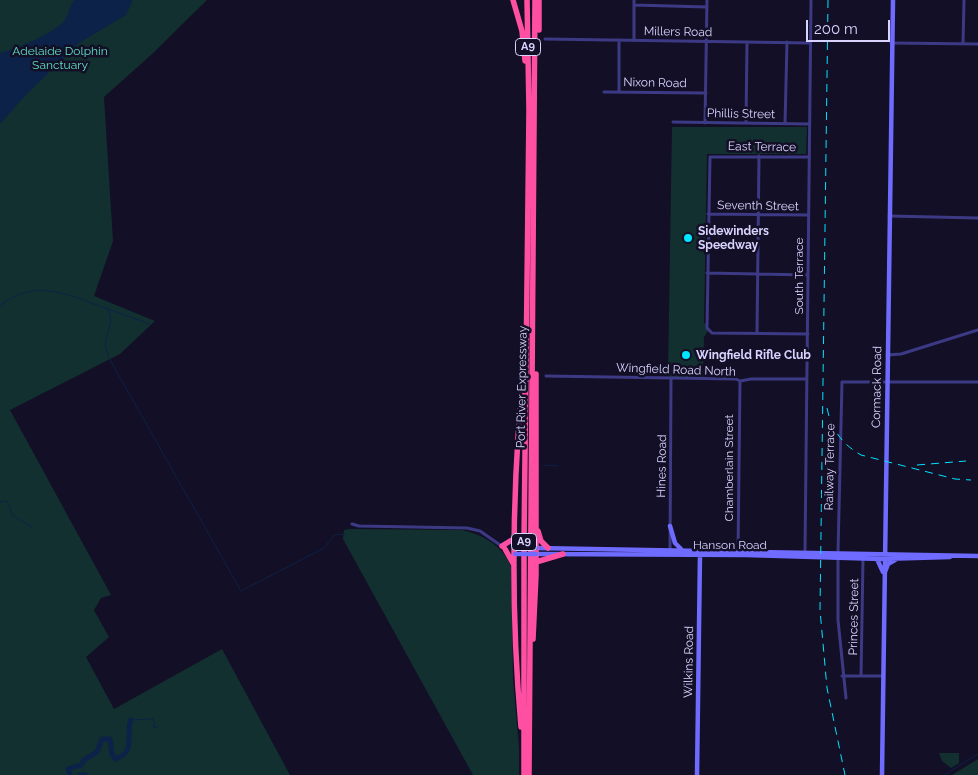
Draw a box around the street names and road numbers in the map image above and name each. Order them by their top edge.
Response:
street label: Millers Road [644,24,712,40]
road number: A9 [516,38,540,56]
street label: Nixon Road [623,75,687,91]
street label: Phillis Street [707,106,775,122]
street label: East Terrace [728,139,796,155]
street label: Seventh Street [717,198,799,214]
street label: South Terrace [792,237,806,315]
street label: Port River Expressway [514,326,530,448]
street label: Cormack Road [869,346,885,428]
street label: Wingfield Road North [616,361,736,379]
street label: Chamberlain Street [722,414,736,522]
street label: Railway Terrace [822,423,838,511]
street label: Hines Road [654,434,670,498]
road number: A9 [512,534,536,550]
street label: Hanson Road [693,538,767,552]
street label: Princes Street [846,578,862,656]
street label: Wilkins Road [681,626,697,698]

